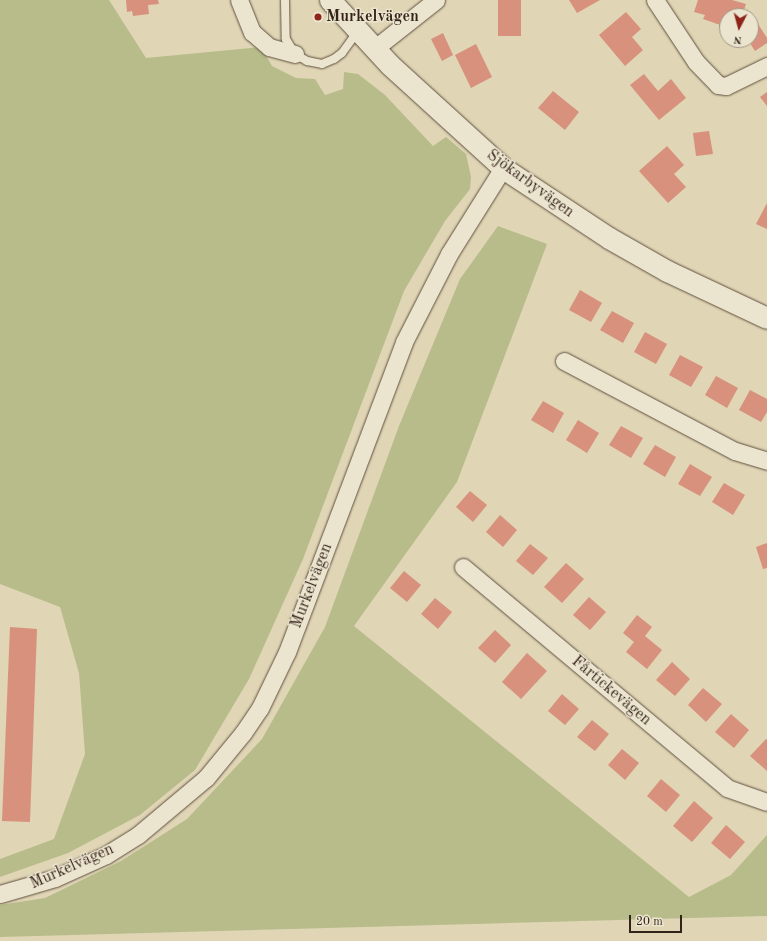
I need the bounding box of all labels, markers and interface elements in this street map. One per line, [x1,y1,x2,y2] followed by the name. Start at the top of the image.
[326,7,419,27] place label: Murkelvägen
[719,8,759,48] north arrow
[313,12,323,22] marker: Murkelvägen
[733,34,743,45] text: N
[483,146,577,222] street label: Sjökarbyvägen
[287,541,337,631] street label: Murkelvägen
[567,652,655,730] street label: Fårtickevägen
[27,840,117,894] street label: Murkelvägen
[631,907,684,933] scale bar
[636,916,663,928] text: 20 m

